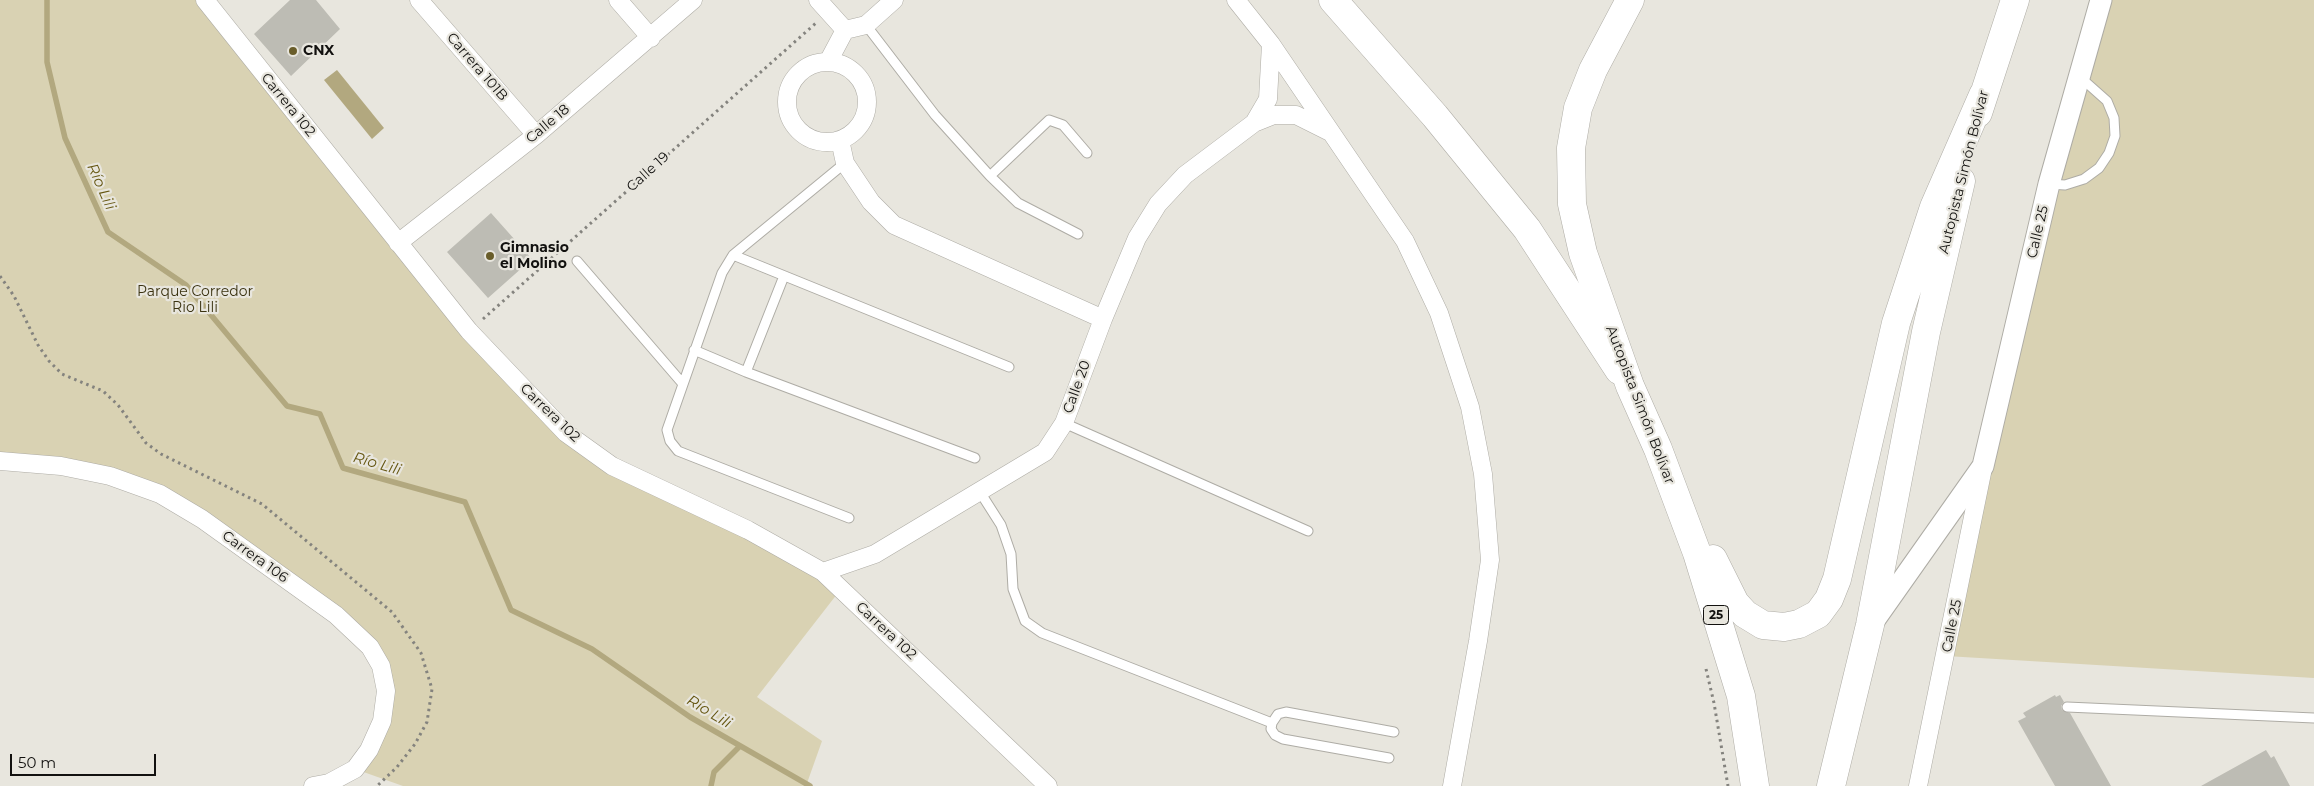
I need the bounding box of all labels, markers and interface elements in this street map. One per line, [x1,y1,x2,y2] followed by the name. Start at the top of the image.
[443,30,511,104] street label: Carrera 101B
[303,43,334,59] place label: CNX
[287,45,299,57] marker: CNX
[257,70,319,140] street label: Carrera 102
[1936,88,1992,256] street label: Autopista Simón Bolívar
[523,101,573,147] street label: Calle 18
[623,149,673,195] street label: Calle 19
[83,161,119,213] water label: Río Lili
[2024,204,2052,260] street label: Calle 25
[500,240,569,272] place label: Gimnasio el Molino
[484,250,496,262] marker: Gimnasio el Molino
[137,284,253,316] park label: Parque Corredor Rio Lili
[1602,324,1678,486] street label: Autopista Simón Bolívar
[1060,358,1094,416] street label: Calle 20
[517,380,583,446] street label: Carrera 102
[351,449,403,479] water label: Río Lili
[219,527,291,587] street label: Carrera 106
[1939,598,1965,654] street label: Calle 25
[852,599,920,663] street label: Carrera 102
[1704,606,1728,624] road number: 25
[683,692,735,732] water label: Río Lili
[12,744,159,776] scale bar
[18,753,56,772] text: 50 m

